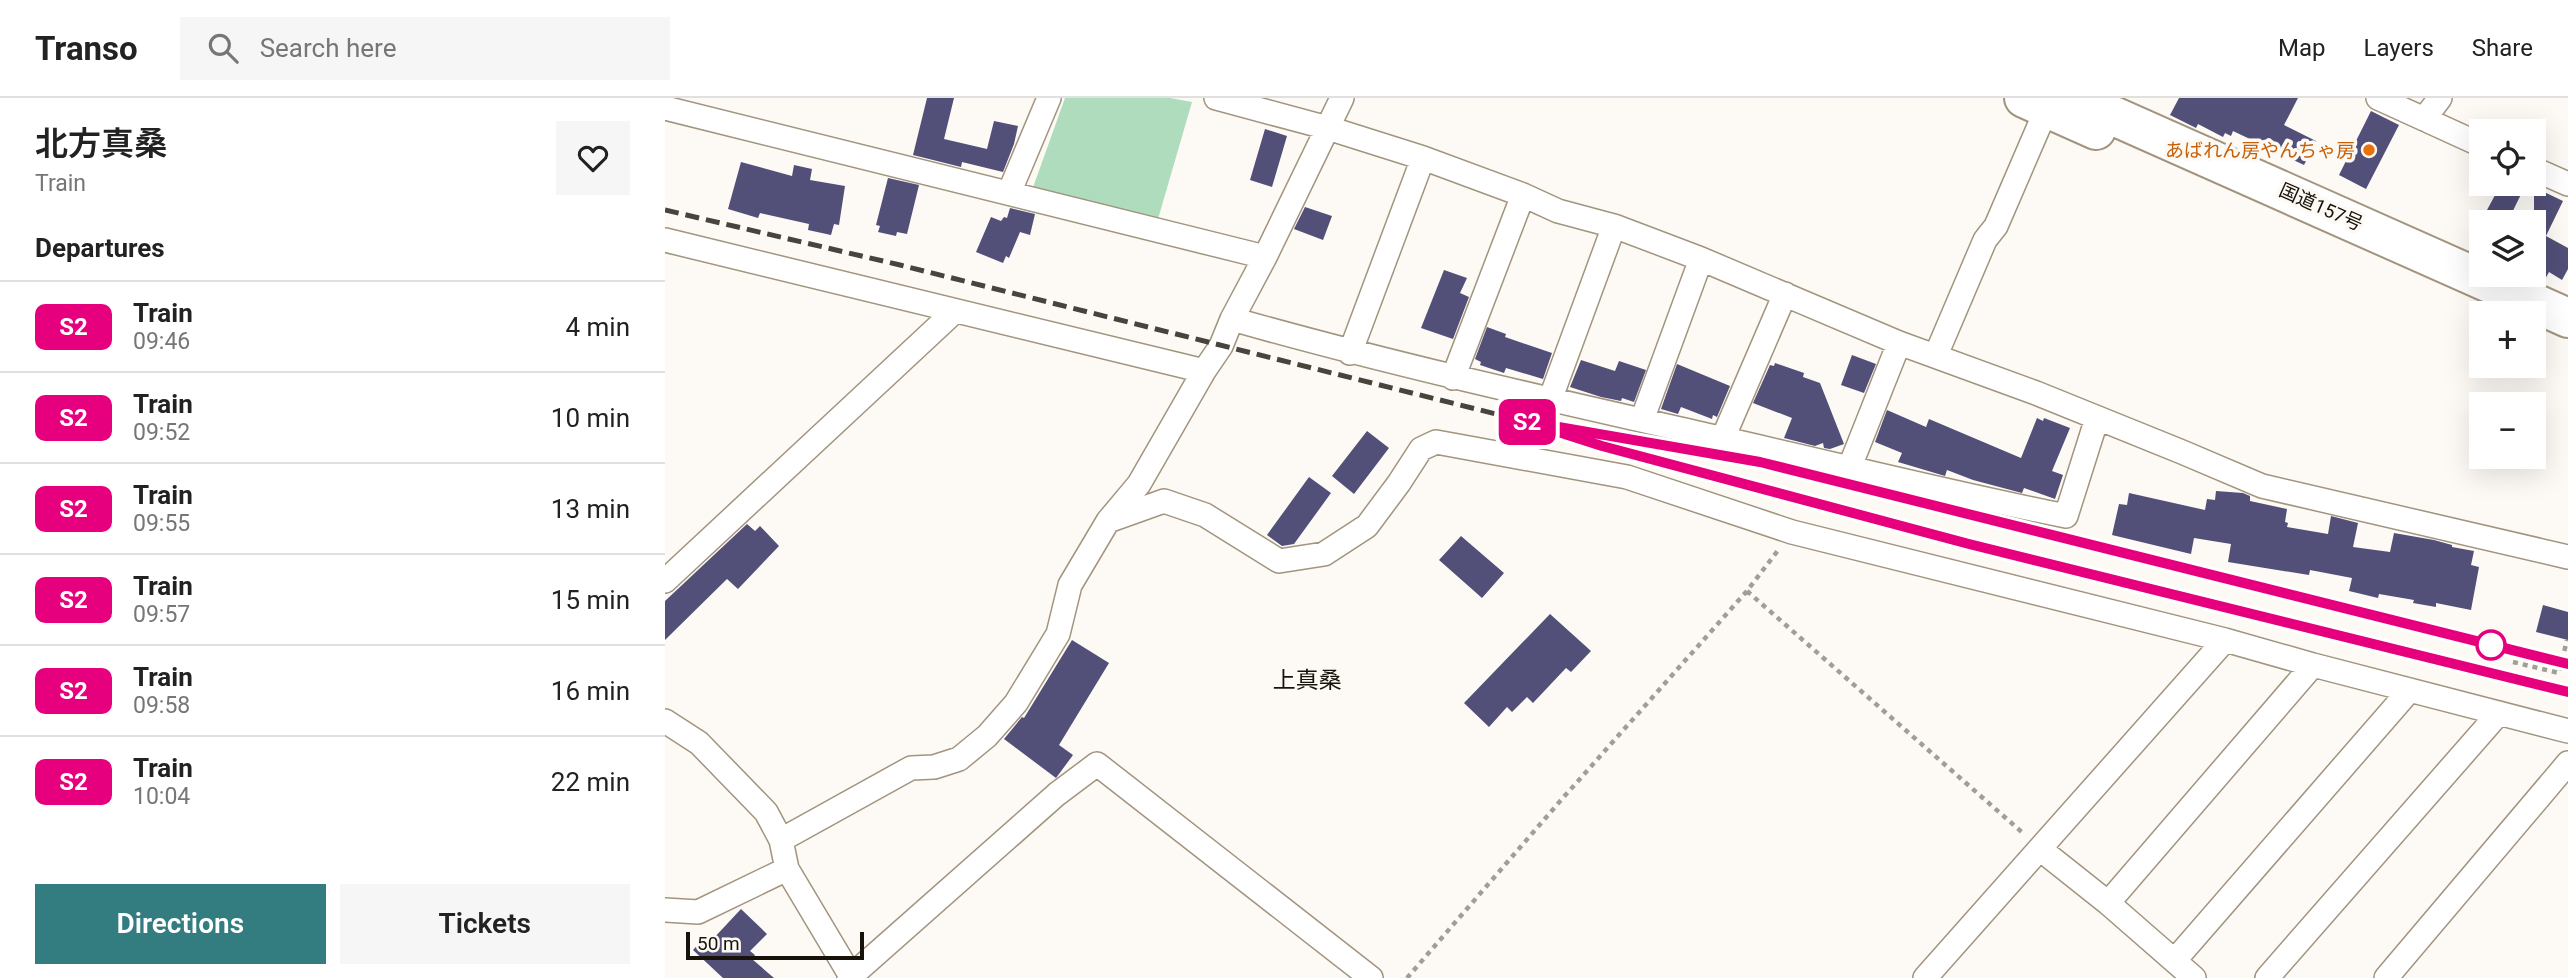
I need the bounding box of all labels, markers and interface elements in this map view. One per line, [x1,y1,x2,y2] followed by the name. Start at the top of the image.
[180,17,670,80] search box
[35,29,138,68] text: Transo
[204,29,242,67] icon: search
[260,33,396,63] text: Search here
[2278,34,2326,62] text: Map
[2364,34,2434,62] text: Layers
[2472,34,2533,62] text: Share
[2469,119,2546,469] map controls
[2469,119,2546,196] button: locate
[556,121,630,195] button: heart
[35,124,167,163] text: 北方真桑
[2165,139,2355,162] place label: あばれん房やんちゃ房
[2361,142,2377,158] marker: あばれん房やんちゃ房
[35,170,86,197] text: Train
[2276,178,2366,236] street label: 国道157号
[2469,210,2546,287] button: layers
[35,233,165,263] text: Departures
[133,298,193,328] text: Train
[2469,301,2546,378] button: +
[565,312,630,342] text: 4 min
[59,313,88,341] text: S2
[133,328,190,355] text: 09:46
[133,389,193,419] text: Train
[2469,392,2546,469] button: −
[1495,399,1559,445] line badge: S2
[551,403,630,433] text: 10 min
[59,404,88,432] text: S2
[1513,408,1541,436] text: S2
[133,419,190,446] text: 09:52
[133,480,193,510] text: Train
[551,494,630,524] text: 13 min
[59,495,88,523] text: S2
[133,510,190,537] text: 09:55
[133,571,193,601] text: Train
[551,585,630,615] text: 15 min
[59,586,88,614] text: S2
[133,601,190,628] text: 09:57
[2476,630,2506,660] unlabelled marker
[133,662,193,692] text: Train
[1273,667,1342,694] district label: 上真桑
[551,676,630,706] text: 16 min
[59,677,88,705] text: S2
[133,692,190,719] text: 09:58
[133,753,193,783] text: Train
[551,767,630,797] text: 22 min
[59,768,88,796] text: S2
[133,783,190,810] text: 10:04
[35,884,326,964] button: Directions
[340,884,630,964] button: Tickets
[686,929,865,961] scale bar
[697,932,740,955] text: 50 m

